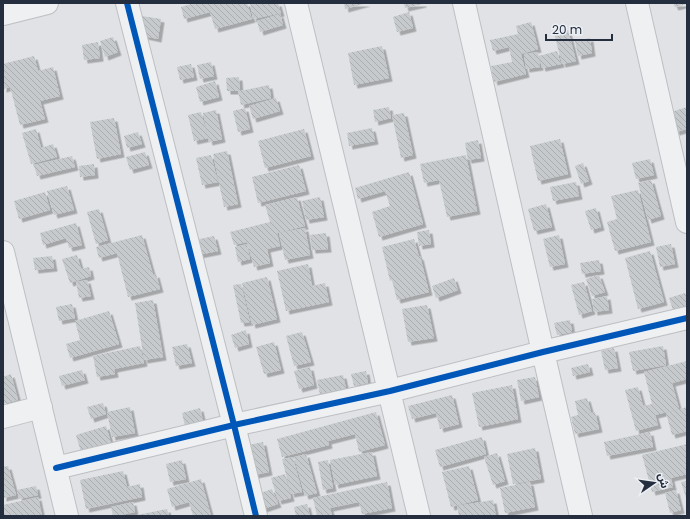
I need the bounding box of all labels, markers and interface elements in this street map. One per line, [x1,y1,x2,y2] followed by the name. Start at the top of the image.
[546,16,612,42] scale bar
[552,21,582,38] text: 20 m
[634,463,674,503] north arrow
[654,472,673,490] text: ش

